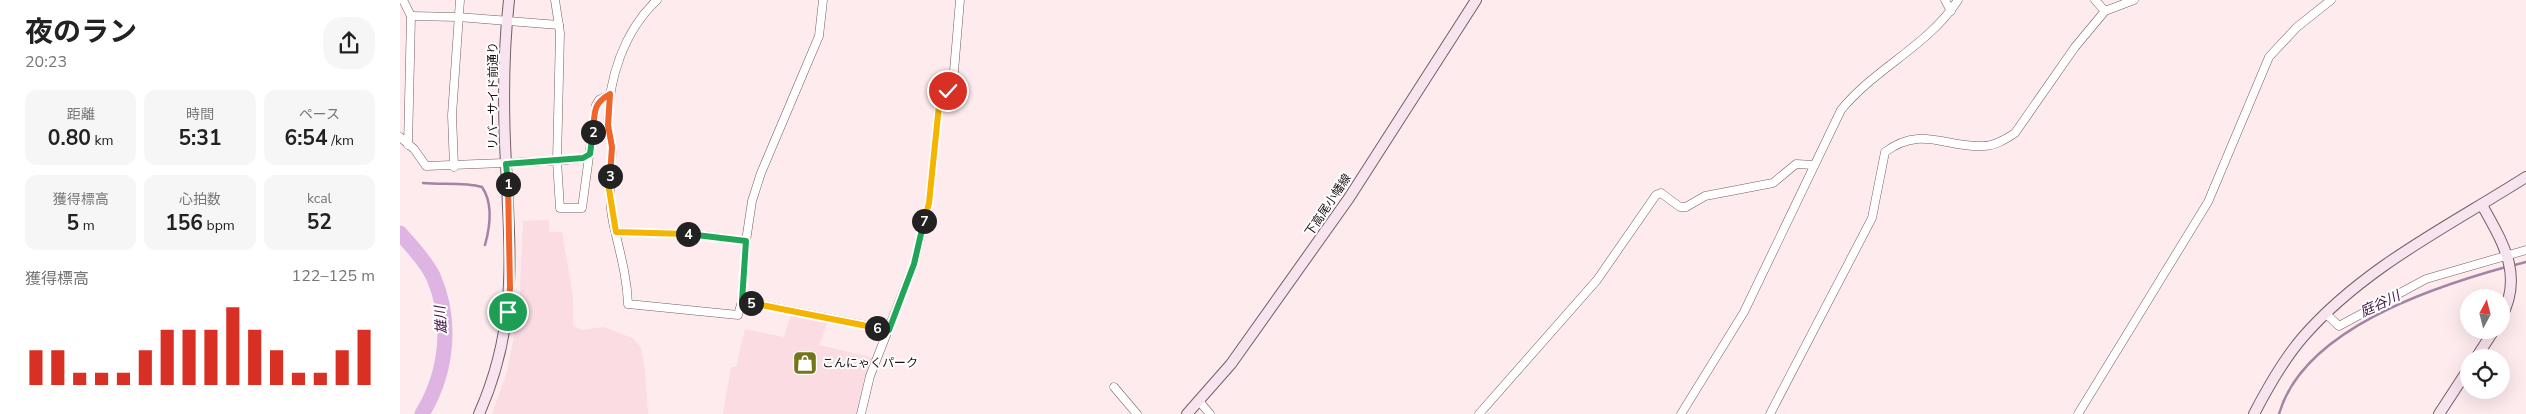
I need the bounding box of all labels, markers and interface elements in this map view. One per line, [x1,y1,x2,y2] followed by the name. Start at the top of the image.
[25,13,137,51] text: 夜のラン
[323,17,375,69] button: share
[485,42,501,150] street label: リバーサイド前通り
[25,51,67,73] text: 20:23
[927,70,969,112] pin
[934,77,962,105] icon: check
[67,105,95,124] text: 距離
[186,105,214,124] text: 時間
[299,105,340,124] text: ペース
[580,120,606,144] pin: 2
[589,123,598,142] text: 2
[48,124,91,152] text: 0.80
[178,124,222,152] text: 5:31
[285,124,328,152] text: 6:54
[91,131,113,150] text: km
[328,131,354,150] text: /km
[598,164,622,188] pin: 3
[606,167,615,186] text: 3
[1301,171,1355,239] street label: 下高尾小幡線
[496,172,520,196] pin: 1
[504,175,513,194] text: 1
[307,189,332,208] text: kcal
[53,190,109,209] text: 獲得標高
[179,190,221,209] text: 心拍数
[307,208,332,236] text: 52
[912,208,936,234] pin: 7
[67,209,79,237] text: 5
[165,209,203,237] text: 156
[920,212,929,231] text: 7
[79,216,95,235] text: m
[203,216,235,235] text: bpm
[676,222,700,246] pin: 4
[684,225,693,244] text: 4
[292,265,375,287] text: 122–125 m
[25,268,89,290] text: 獲得標高
[2357,286,2405,321] water label: 庭谷川
[2460,289,2510,339] north arrow
[2460,289,2510,399] map controls
[738,290,764,316] pin: 5
[487,291,529,333] pin
[747,294,756,313] text: 5
[494,298,522,326] icon: arrive
[430,303,451,335] water label: 雄川
[864,316,890,340] pin: 6
[873,319,882,338] text: 6
[2460,349,2510,399] button: locate
[792,350,818,376] shop icon: こんにゃくパーク
[822,355,918,371] place label: こんにゃくパーク

